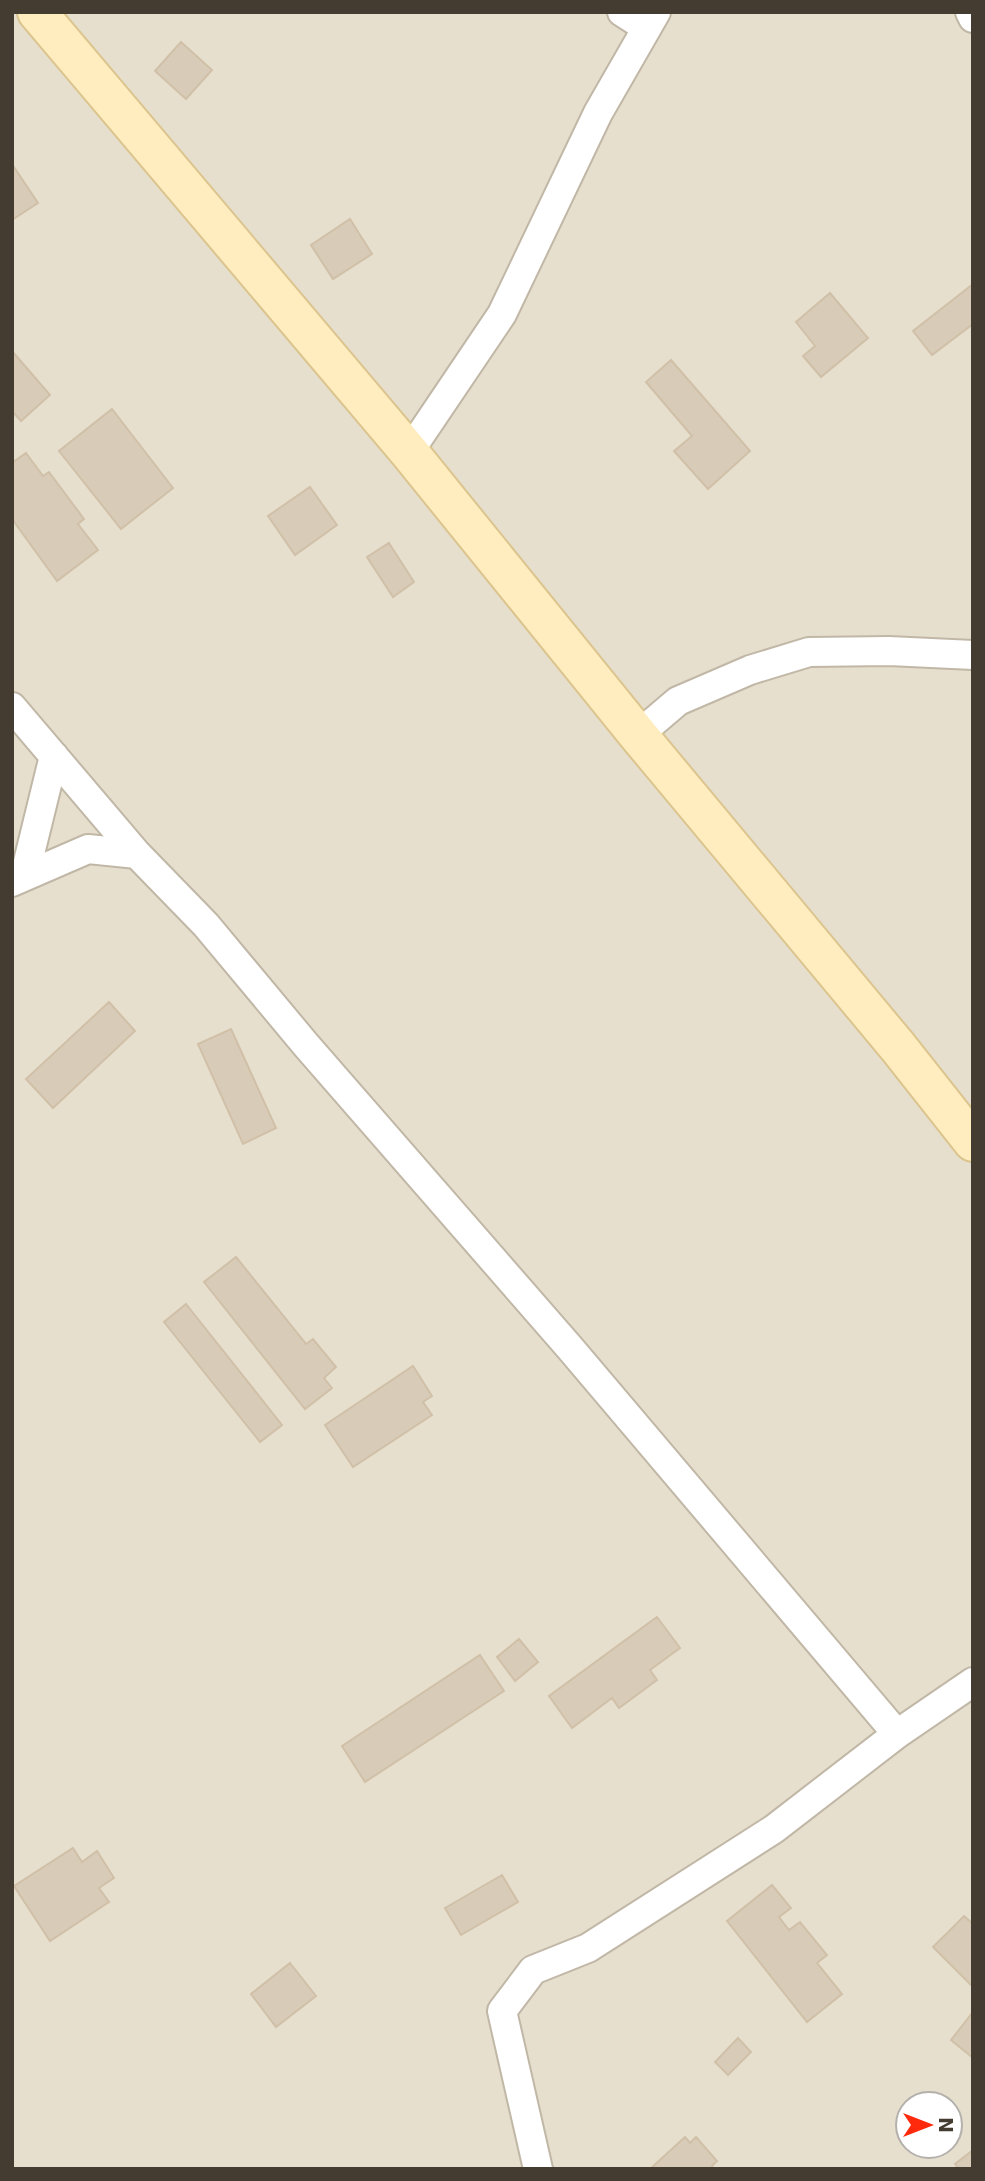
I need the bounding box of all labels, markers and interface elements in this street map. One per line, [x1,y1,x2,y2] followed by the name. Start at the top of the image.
[894,2090,964,2160] north arrow
[935,2117,957,2133] text: N

